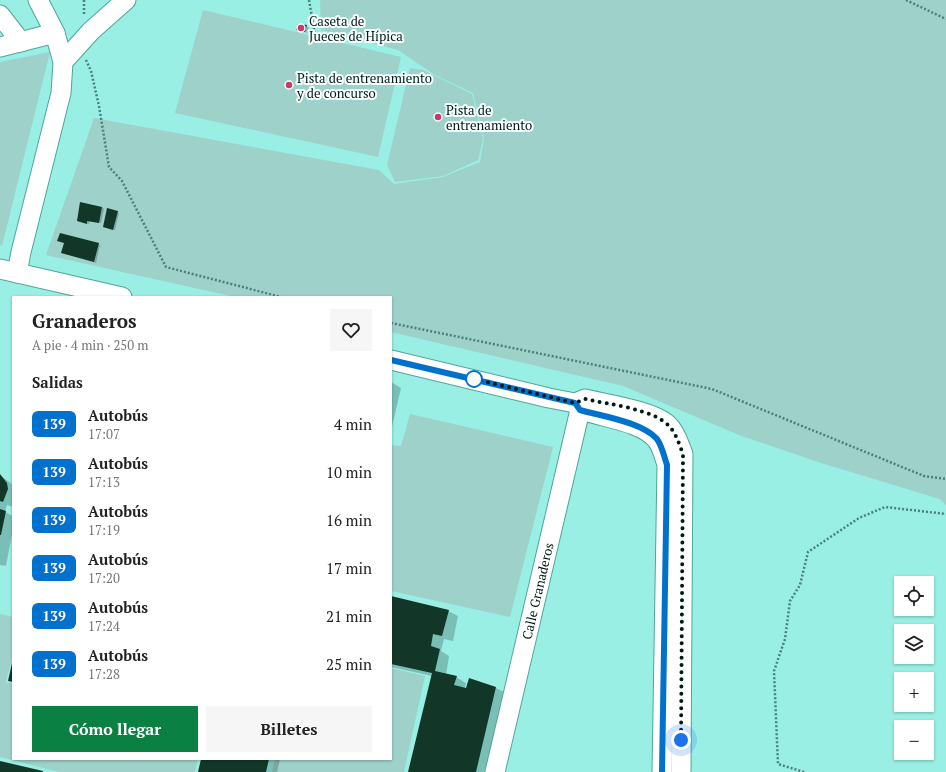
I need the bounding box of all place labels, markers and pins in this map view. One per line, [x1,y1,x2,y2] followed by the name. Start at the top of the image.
[309,12,403,45] place label: Caseta de Jueces de Hípica
[296,23,306,33] marker: Caseta de Jueces de Hípica
[296,69,432,102] place label: Pista de entrenamiento y de concurso
[284,80,294,90] marker: Pista de entrenamiento y de concurso
[446,101,532,134] place label: Pista de entrenamiento
[433,112,443,122] marker: Pista de entrenamiento
[465,370,483,388] unlabelled marker

